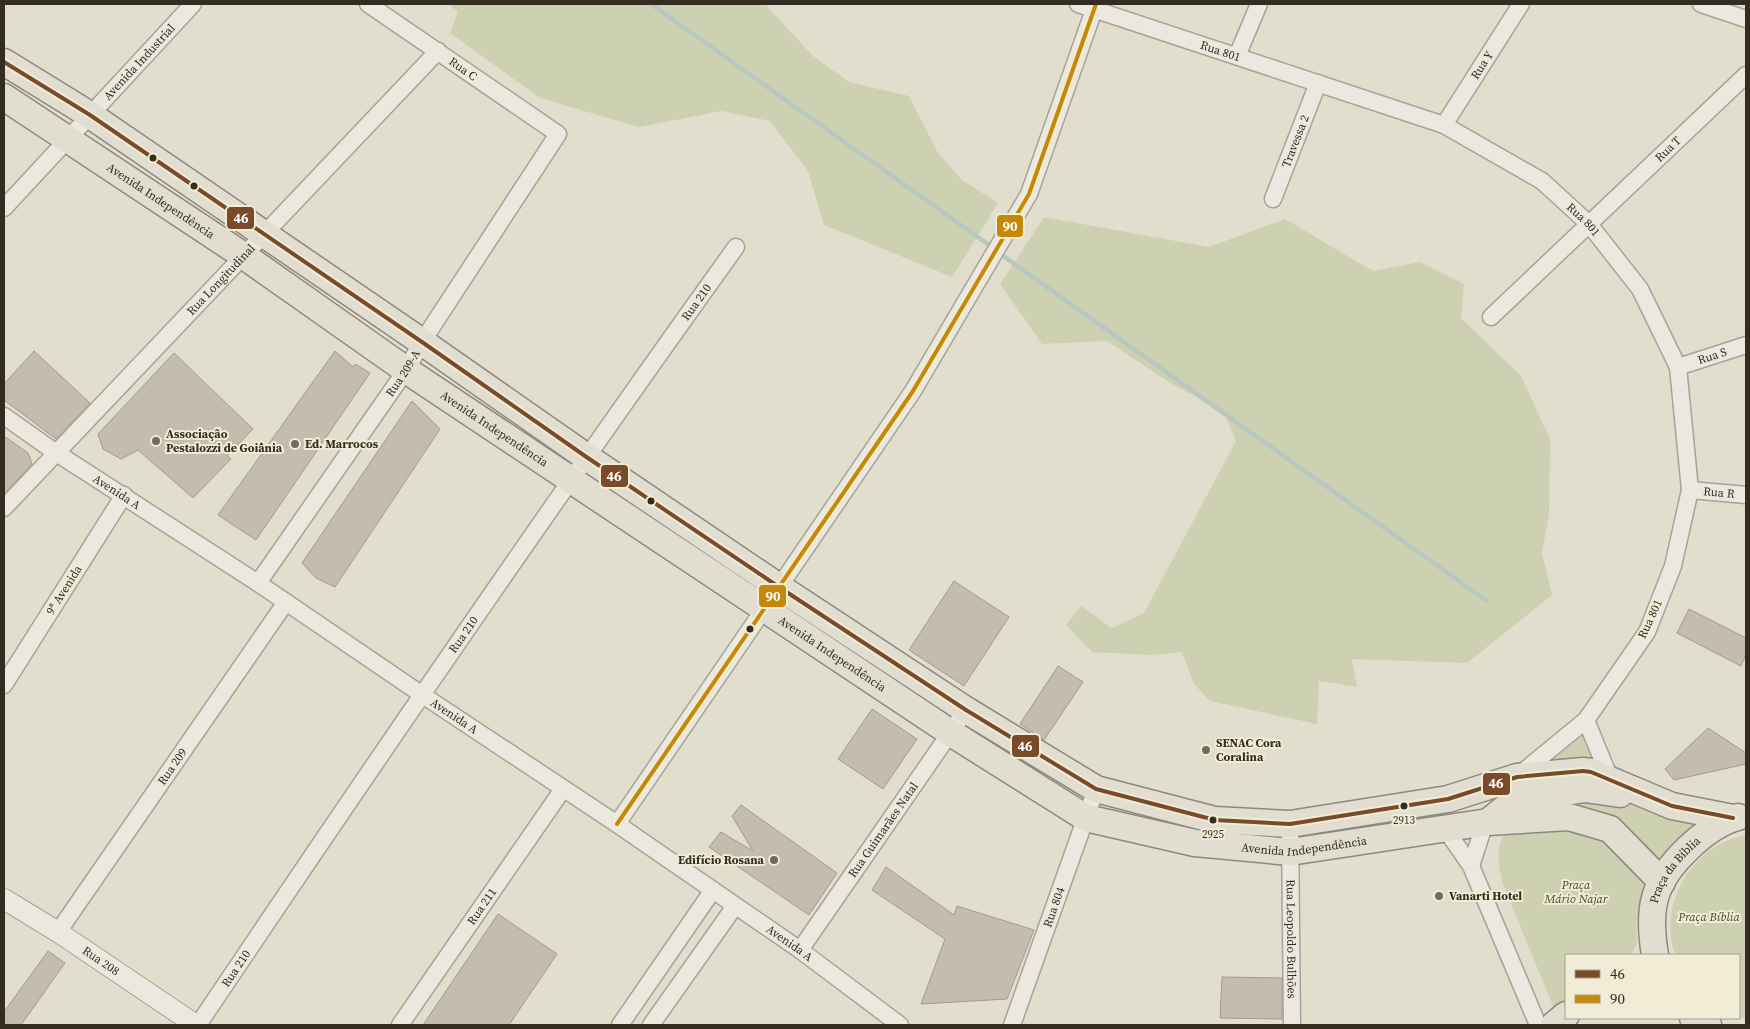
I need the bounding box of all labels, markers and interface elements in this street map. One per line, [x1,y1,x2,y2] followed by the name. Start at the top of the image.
[100,20,179,104] street label: Avenida Industrial
[1198,37,1243,65] street label: Rua 801
[1467,47,1497,82] street label: Rua Y
[446,54,481,85] street label: Rua C
[1278,113,1313,170] street label: Travessa 2
[1651,132,1685,165] street label: Rua T
[148,153,158,163] unlabelled marker
[104,159,219,243] street label: Avenida Independência
[189,181,199,191] unlabelled marker
[1563,199,1604,240] street label: Rua 801
[226,206,255,230] line badge: 46
[233,208,249,228] text: 46
[996,214,1024,238] line badge: 90
[1002,216,1018,236] text: 90
[183,240,259,319] street label: Rua Longitudinal
[678,281,715,324] street label: Rua 210
[1696,344,1729,368] street label: Rua S
[382,347,424,400] street label: Rua 209-A
[437,387,552,471] street label: Avenida Independência
[166,426,283,456] place label: Associação Pestalozzi de Goiânia
[150,435,162,447] marker: Associação Pestalozzi de Goiânia
[305,436,379,452] place label: Ed. Marrocos
[289,438,301,450] marker: Ed. Marrocos
[600,464,629,488] line badge: 46
[606,466,622,486] text: 46
[90,471,144,513] street label: Avenida A
[1703,483,1735,502] street label: Rua R
[646,496,656,506] unlabelled marker
[42,561,86,618] street label: 9ª Avenida
[758,584,787,608] line badge: 90
[765,586,781,606] text: 90
[1634,597,1666,641] street label: Rua 801
[775,612,890,696] street label: Avenida Independência
[445,613,482,656] street label: Rua 210
[745,624,755,634] unlabelled marker
[427,694,481,737] street label: Avenida A
[1011,734,1040,758] line badge: 46
[1216,735,1282,765] place label: SENAC Cora Coralina
[1017,736,1033,756] text: 46
[1200,744,1212,756] marker: SENAC Cora Coralina
[154,745,191,788] street label: Rua 209
[1482,772,1511,796] line badge: 46
[1488,773,1504,793] text: 46
[844,779,922,881] street label: Rua Guimarães Natal
[1399,801,1409,811] marker: 2913
[1393,813,1415,828] place label: 2913
[1208,815,1218,825] marker: 2925
[1202,827,1224,842] place label: 2925
[1241,832,1369,860] street label: Avenida Independência
[1646,832,1704,905] street label: Praça da Bíblia
[678,852,765,868] place label: Edifício Rosana
[768,854,780,866] marker: Edifício Rosana
[1543,877,1609,907] park label: Praça Mário Najar
[1283,879,1300,999] street label: Rua Leopoldo Bulhões
[463,885,500,928] street label: Rua 211
[1039,885,1068,930] street label: Rua 804
[1449,888,1522,904] place label: Vanarti Hotel
[1433,890,1445,902] marker: Vanarti Hotel
[1677,909,1740,925] park label: Praça Bíblia
[763,921,816,965] street label: Avenida A
[79,943,123,979] street label: Rua 208
[218,947,254,990] street label: Rua 210
[1565,954,1740,1019] legend
[1610,963,1625,984] text: 46
[1610,988,1625,1009] text: 90

